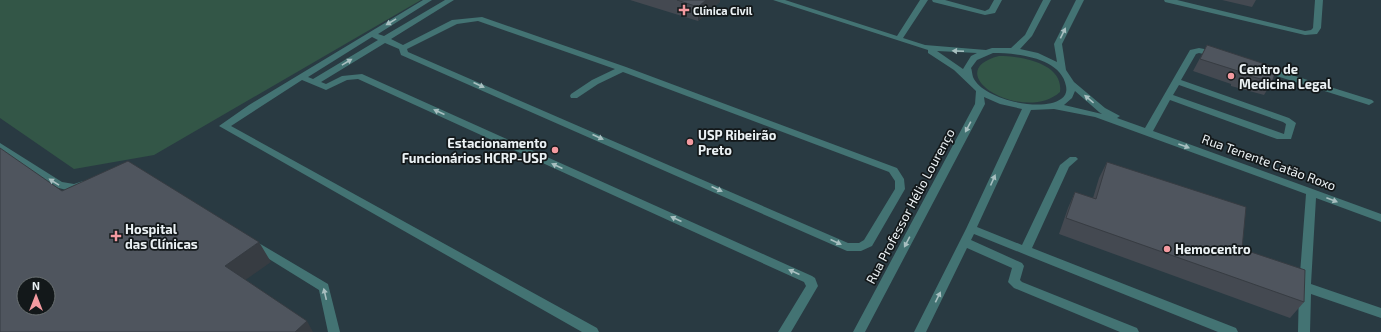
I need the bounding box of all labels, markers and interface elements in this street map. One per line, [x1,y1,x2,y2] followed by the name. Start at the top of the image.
[678,4,690,16] marker: Clínica Civil
[693,4,753,17] place label: Clínica Civil
[385,19,397,26] one-way arrow
[1060,28,1067,39] one-way arrow
[952,47,964,54] one-way arrow
[341,58,353,65] one-way arrow
[1239,61,1332,92] place label: Centro de Medicina Legal
[1226,71,1236,81] marker: Centro de Medicina Legal
[473,82,484,88] one-way arrow
[1084,95,1095,104] one-way arrow
[433,109,444,115] one-way arrow
[965,121,971,133] one-way arrow
[862,126,959,287] street label: Rua Professor Hélio Lourenço
[698,127,777,158] place label: USP Ribeirão Preto
[1200,130,1338,194] street label: Rua Tenente Catão Roxo
[592,134,603,140] one-way arrow
[402,135,547,166] place label: Estacionamento Funcionários HCRP-USP
[685,137,695,147] marker: USP Ribeirão Preto
[1178,143,1190,149] one-way arrow
[550,145,560,155] marker: Estacionamento Funcionários HCRP-USP
[552,163,563,169] one-way arrow
[990,174,996,185] one-way arrow
[49,178,59,186] one-way arrow
[711,187,723,193] one-way arrow
[1327,197,1339,203] one-way arrow
[670,216,681,222] one-way arrow
[125,221,198,252] place label: Hospital das Clínicas
[110,230,122,242] marker: Hospital das Clínicas
[904,236,910,248] one-way arrow
[830,239,842,245] one-way arrow
[1175,241,1251,257] place label: Hemocentro
[1162,244,1172,254] marker: Hemocentro
[789,269,800,275] one-way arrow
[16,276,56,316] north arrow
[32,279,40,292] text: N
[322,288,328,300] one-way arrow
[935,291,941,303] one-way arrow

